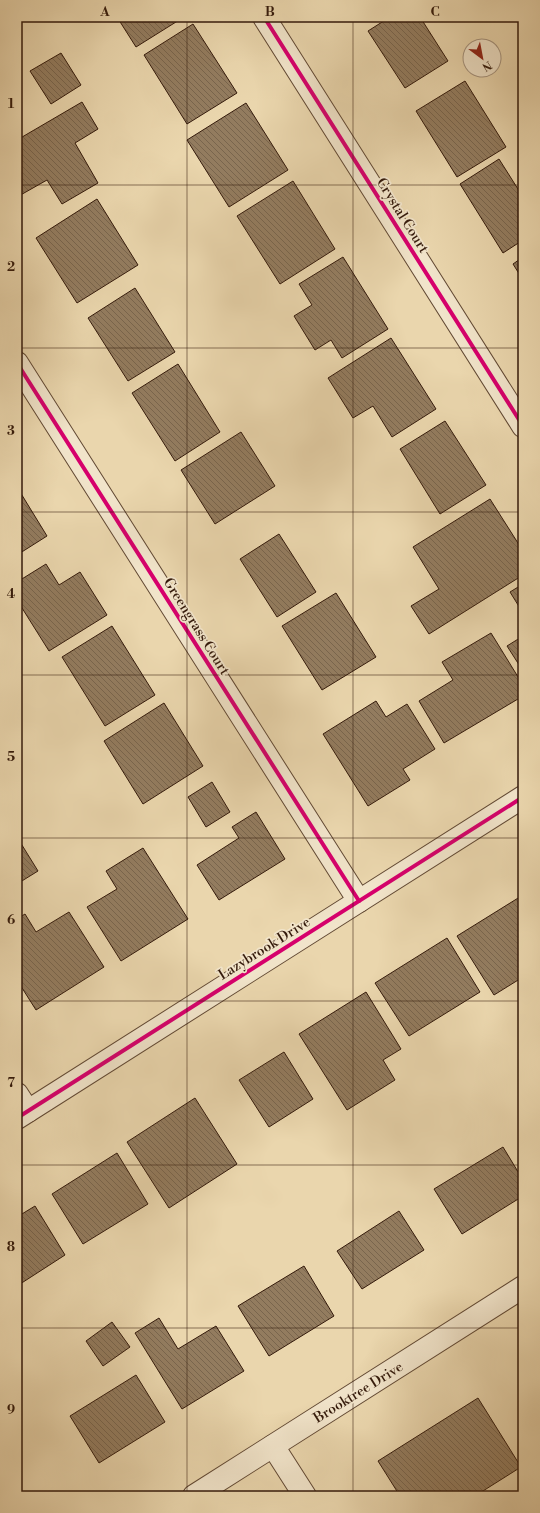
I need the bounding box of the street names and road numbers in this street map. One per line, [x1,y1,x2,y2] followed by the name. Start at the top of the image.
[372,175,432,257] street label: Crystal Court
[159,575,233,679] street label: Greengrass Court
[215,913,314,984] street label: Lazybrook Drive
[310,1358,407,1428] street label: Brooktree Drive

